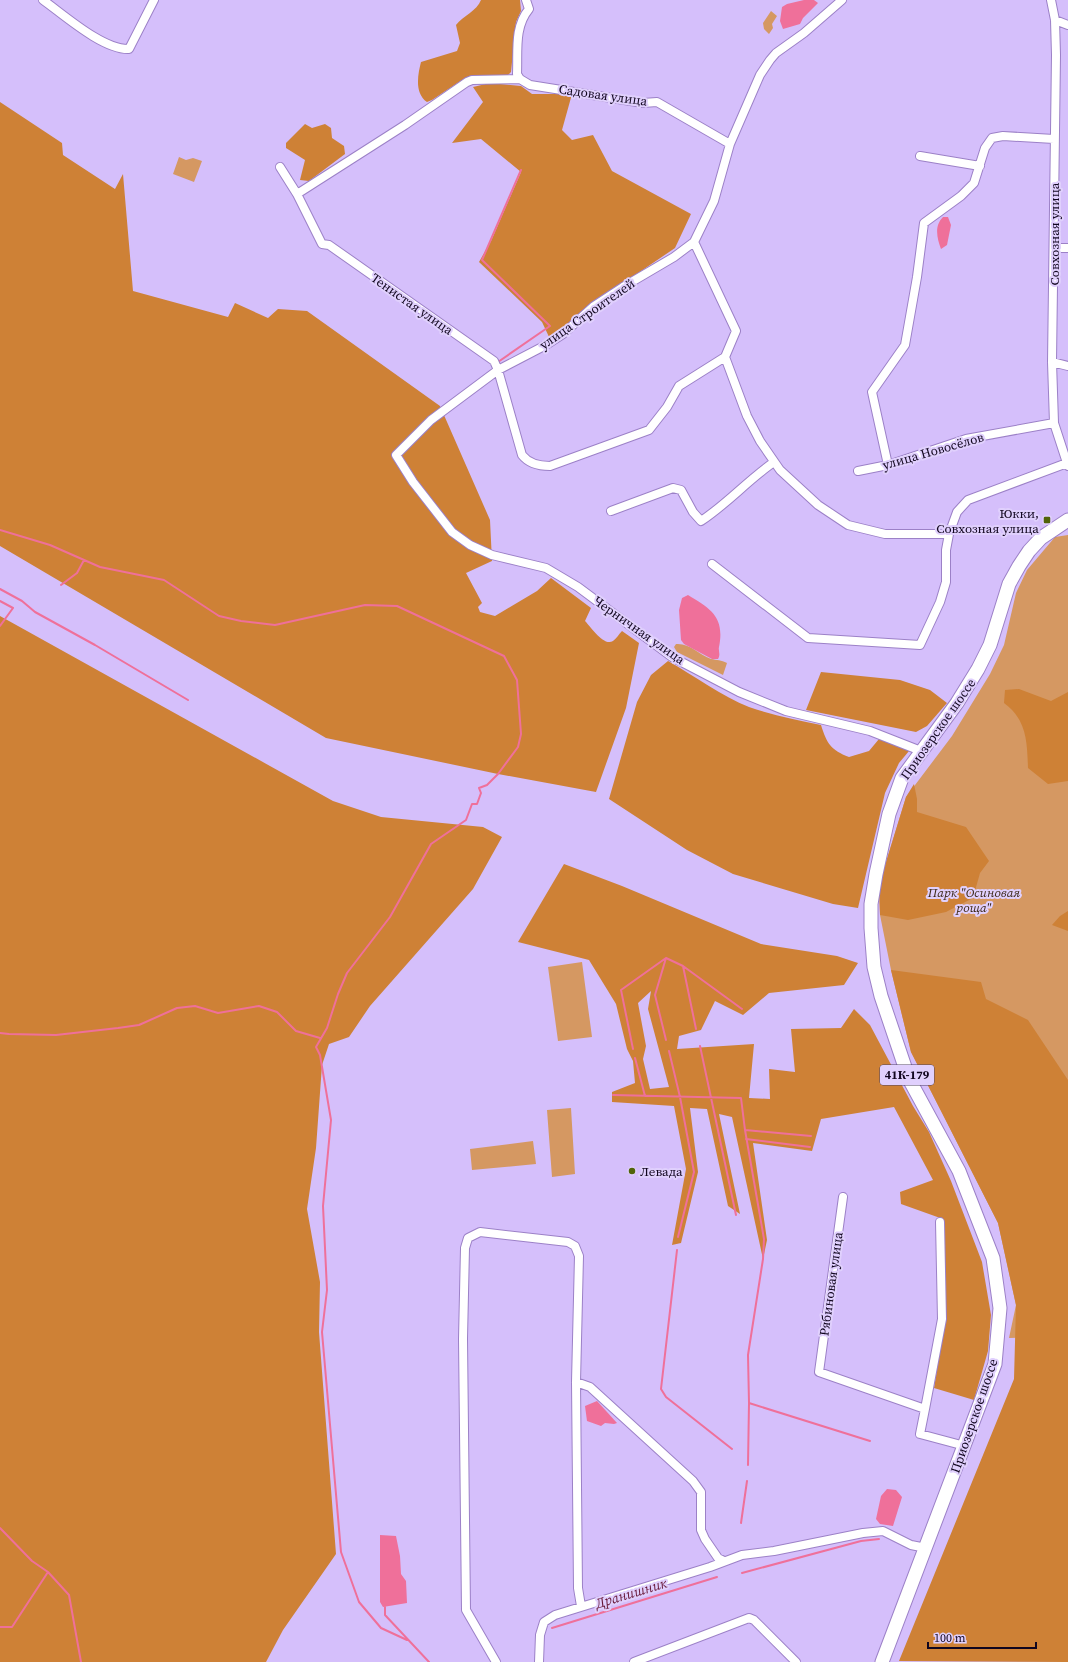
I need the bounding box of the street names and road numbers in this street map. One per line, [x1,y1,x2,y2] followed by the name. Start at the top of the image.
[558,80,649,110] street label: Садовая улица
[1046,182,1063,285] street label: Совхозная улица
[368,269,457,339] street label: Тенистая улица
[536,275,638,353] street label: улица Строителей
[880,428,986,474] street label: улица Новосёлов
[590,592,688,668] street label: Черничная улица
[897,675,980,783] street label: Приозерское шоссе
[880,1065,934,1085] road number: 41К-179
[815,1231,847,1337] street label: Рябиновая улица
[946,1356,1002,1475] street label: Приозерское шоссе

